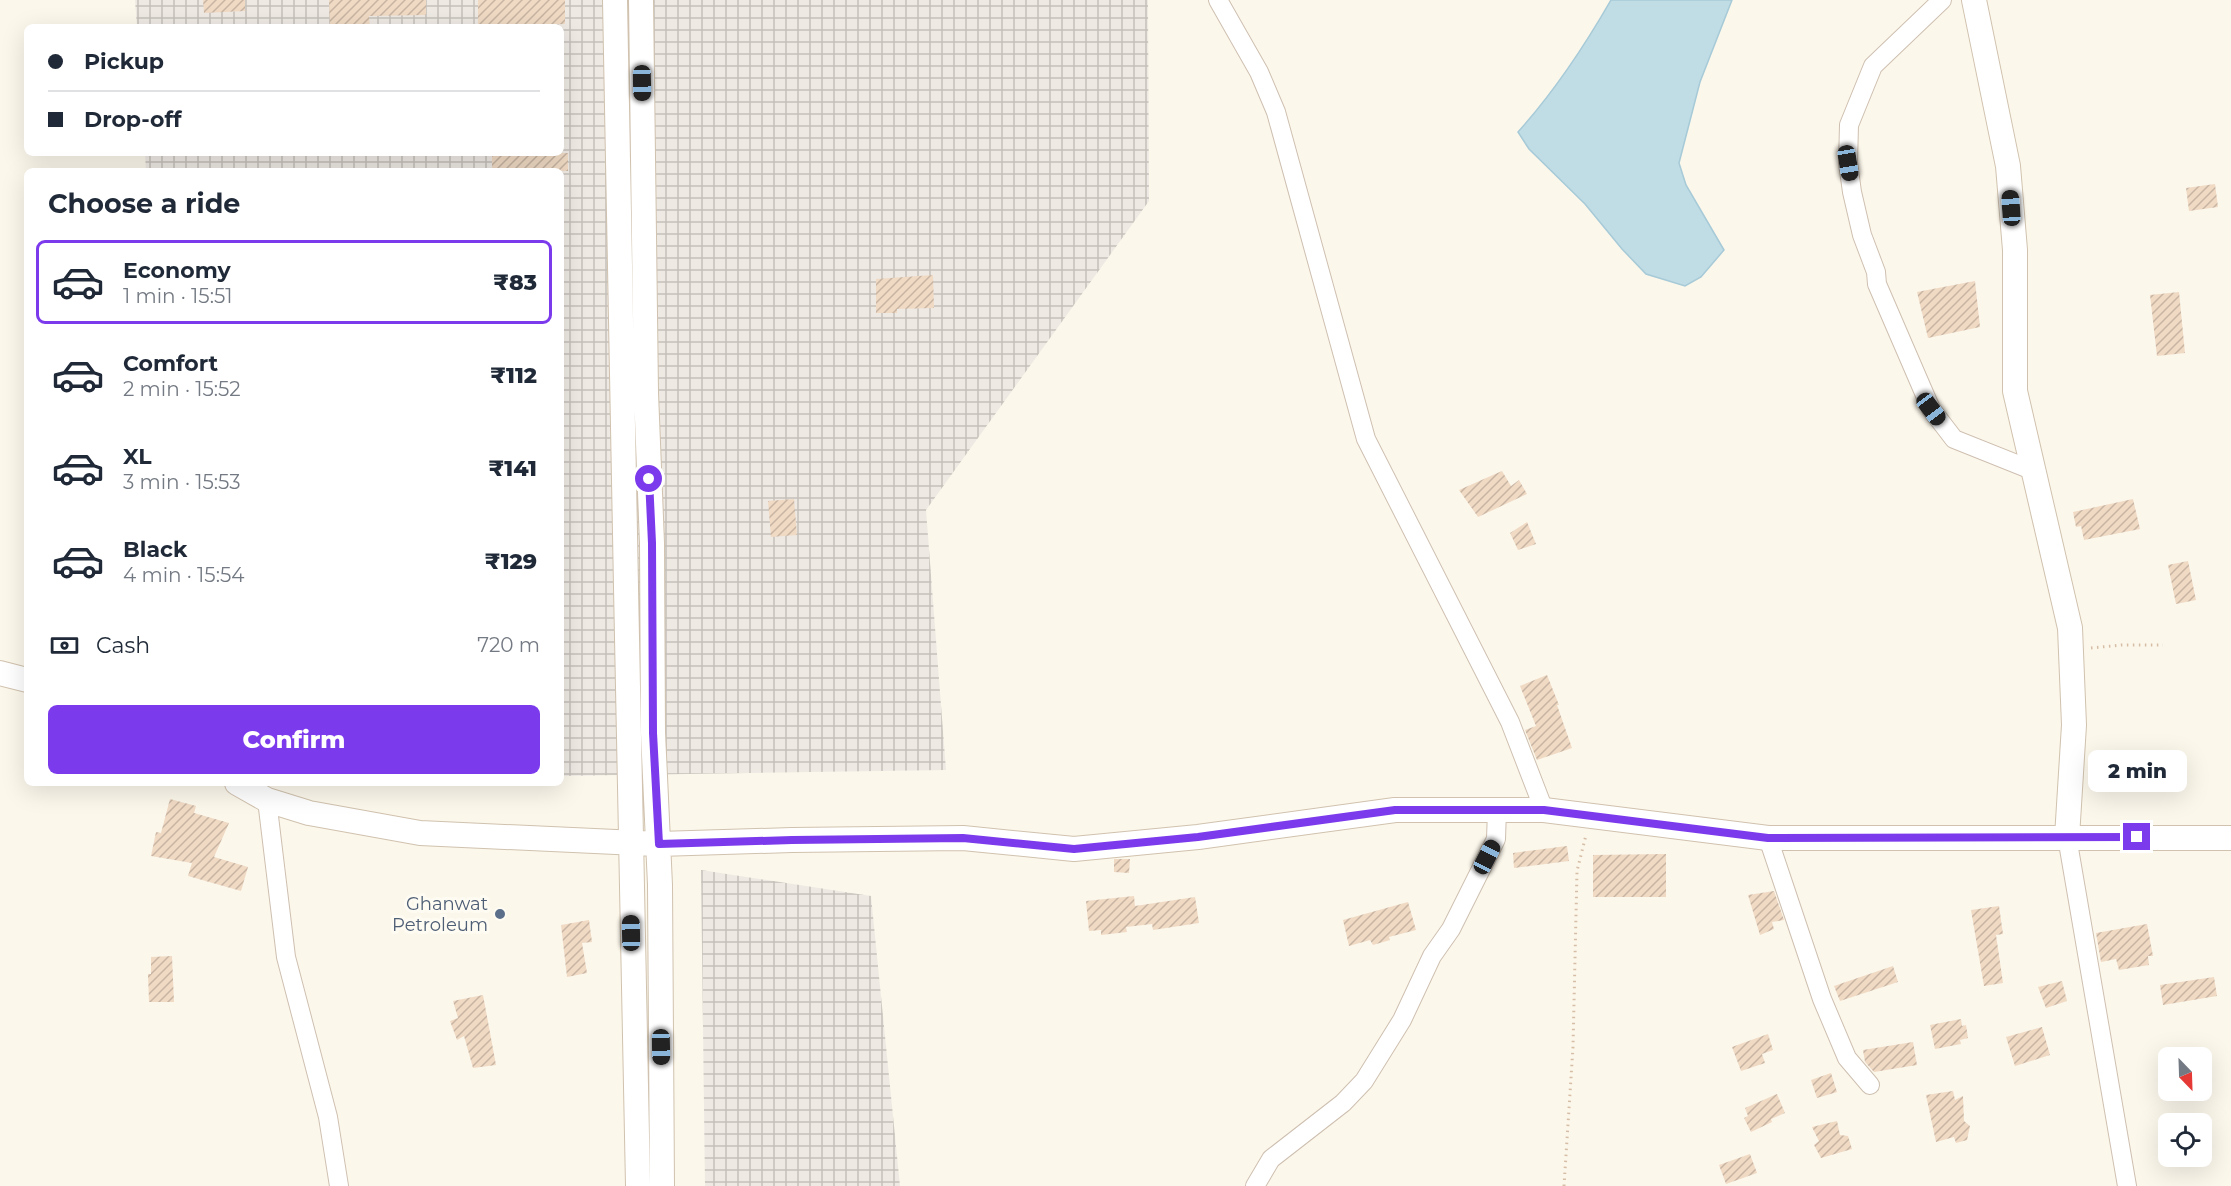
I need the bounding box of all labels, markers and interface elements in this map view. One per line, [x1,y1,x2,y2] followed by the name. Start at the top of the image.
[84,48,164,75] text: Pickup
[633,65,651,101] car
[84,106,182,133] text: Drop-off
[1836,144,1860,182] car
[48,187,240,220] text: Choose a ride
[2001,189,2021,227] car
[51,255,105,309] icon: car
[123,257,231,284] text: Economy
[493,269,537,296] text: ₹83
[123,284,232,308] text: 1 min · 15:51
[51,348,105,402] icon: car
[123,350,218,377] text: Comfort
[490,362,537,389] text: ₹112
[123,377,241,401] text: 2 min · 15:52
[1913,389,1949,429] car
[51,441,105,495] icon: car
[123,443,152,470] text: XL
[488,455,537,482] text: ₹141
[635,465,662,492] route start
[123,470,240,494] text: 3 min · 15:53
[51,534,105,588] icon: car
[123,536,187,563] text: Black
[485,548,537,575] text: ₹129
[123,563,244,587] text: 4 min · 15:54
[48,629,81,662] icon: cash
[96,632,150,659] text: Cash
[477,633,540,657] text: 720 m
[48,705,540,774] button: Confirm
[2088,750,2186,792] callout: 2 min
[2108,759,2167,783] text: 2 min
[2123,823,2150,850] route end
[1471,837,1503,877] car
[392,893,488,936] place label: Ghanwat Petroleum
[493,907,507,921] marker: Ghanwat Petroleum
[622,915,640,951] car
[652,1029,670,1065] car
[2158,1047,2212,1101] north arrow
[2158,1047,2212,1167] map controls
[2158,1113,2212,1167] button: locate

